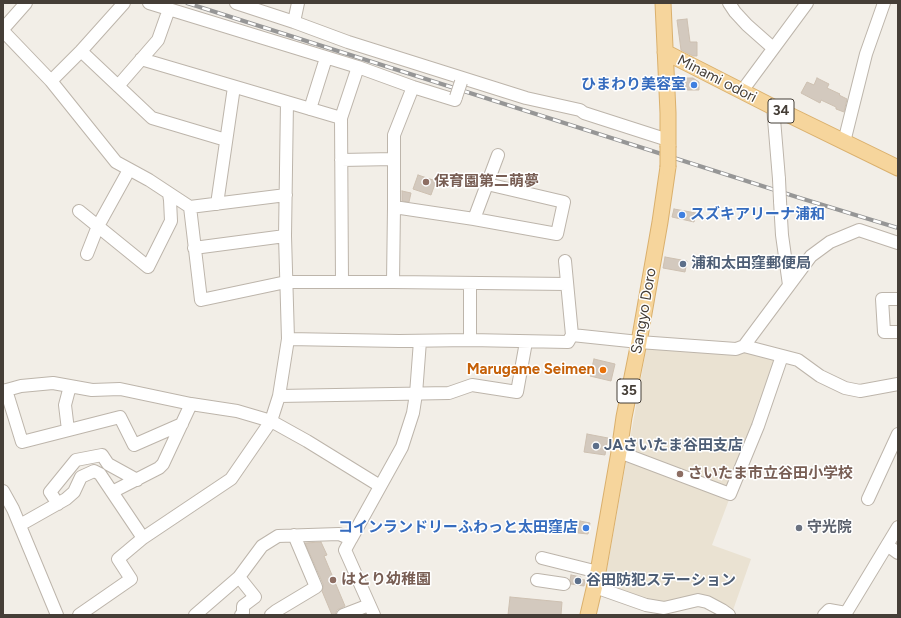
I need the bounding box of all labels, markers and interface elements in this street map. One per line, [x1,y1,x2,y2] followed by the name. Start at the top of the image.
[674,51,760,107] street label: Minami odori
[581,76,686,94] place label: ひまわり美容室
[689,80,699,90] marker: ひまわり美容室
[768,99,794,123] road number: 34
[434,173,539,191] place label: 保育園第二萌夢
[421,177,431,187] marker: 保育園第二萌夢
[690,206,825,224] place label: スズキアリーナ浦和
[677,210,687,220] marker: スズキアリーナ浦和
[691,255,811,273] place label: 浦和太田窪郵便局
[678,259,688,269] marker: 浦和太田窪郵便局
[628,267,660,355] street label: Sangyo Doro
[467,361,595,379] place label: Marugame Seimen
[598,365,608,375] marker: Marugame Seimen
[617,379,641,403] road number: 35
[604,437,743,455] place label: JAさいたま谷田支店
[591,441,601,451] marker: JAさいたま谷田支店
[688,465,853,483] place label: さいたま市立谷田小学校
[675,469,685,479] marker: さいたま市立谷田小学校
[338,519,578,537] place label: コインランドリーふわっと太田窪店
[807,519,852,537] place label: 守光院
[581,523,591,533] marker: コインランドリーふわっと太田窪店
[794,523,804,533] marker: 守光院
[341,571,431,589] place label: はとり幼稚園
[586,572,736,590] place label: 谷田防犯ステーション
[328,575,338,585] marker: はとり幼稚園
[573,576,583,586] marker: 谷田防犯ステーション

